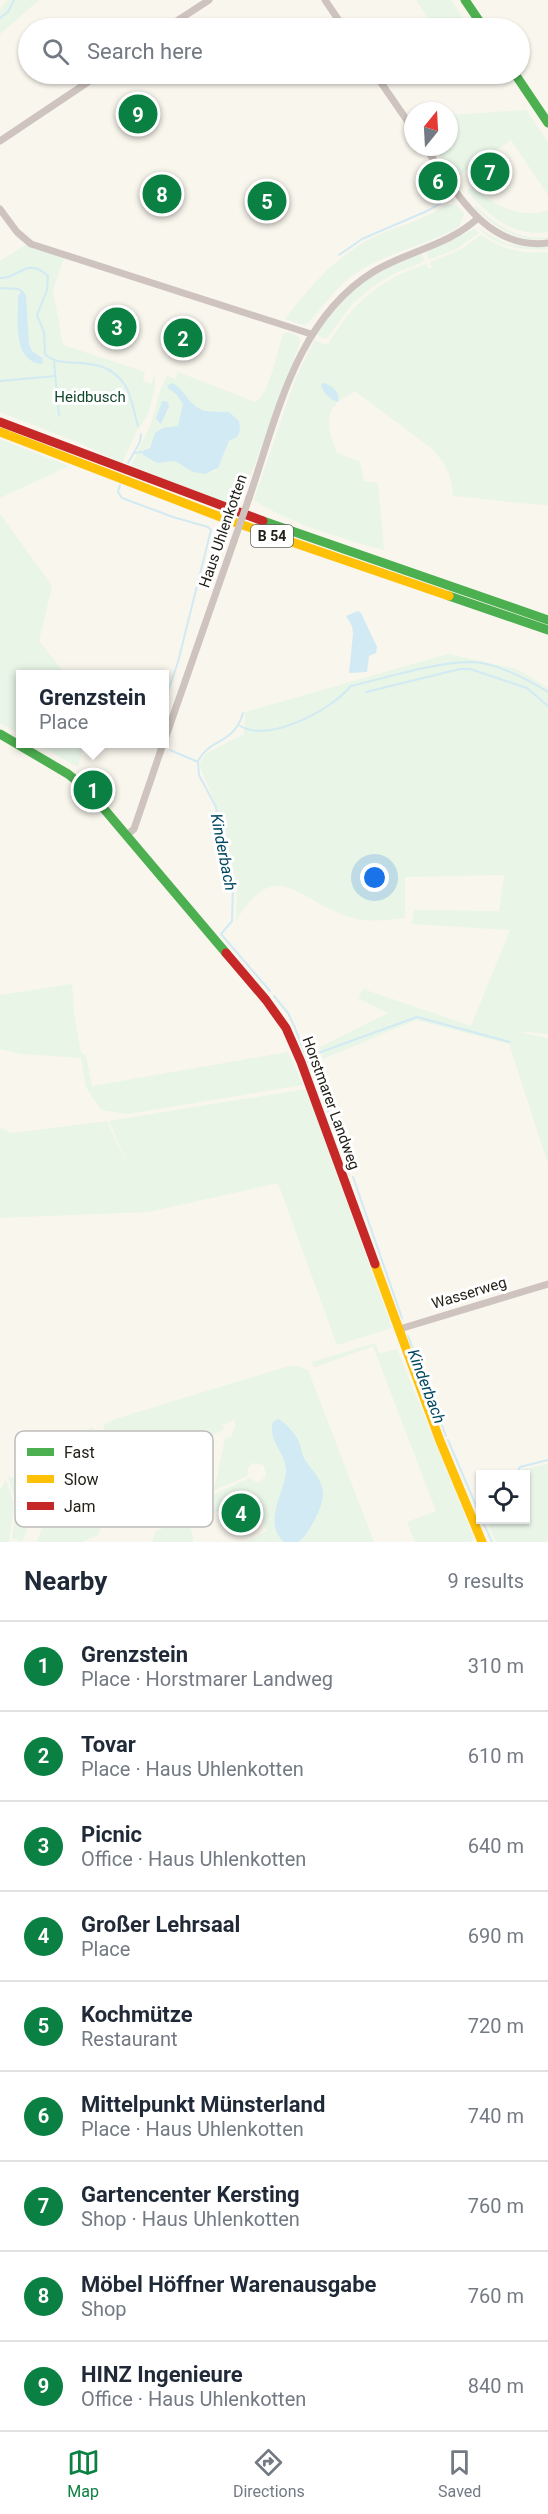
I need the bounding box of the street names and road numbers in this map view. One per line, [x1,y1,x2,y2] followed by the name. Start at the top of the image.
[195,472,251,590] street label: Haus Uhlenkotten
[251,525,293,547] road number: B 54
[298,1034,364,1172] street label: Horstmarer Landweg
[429,1273,509,1313] street label: Wasserweg

